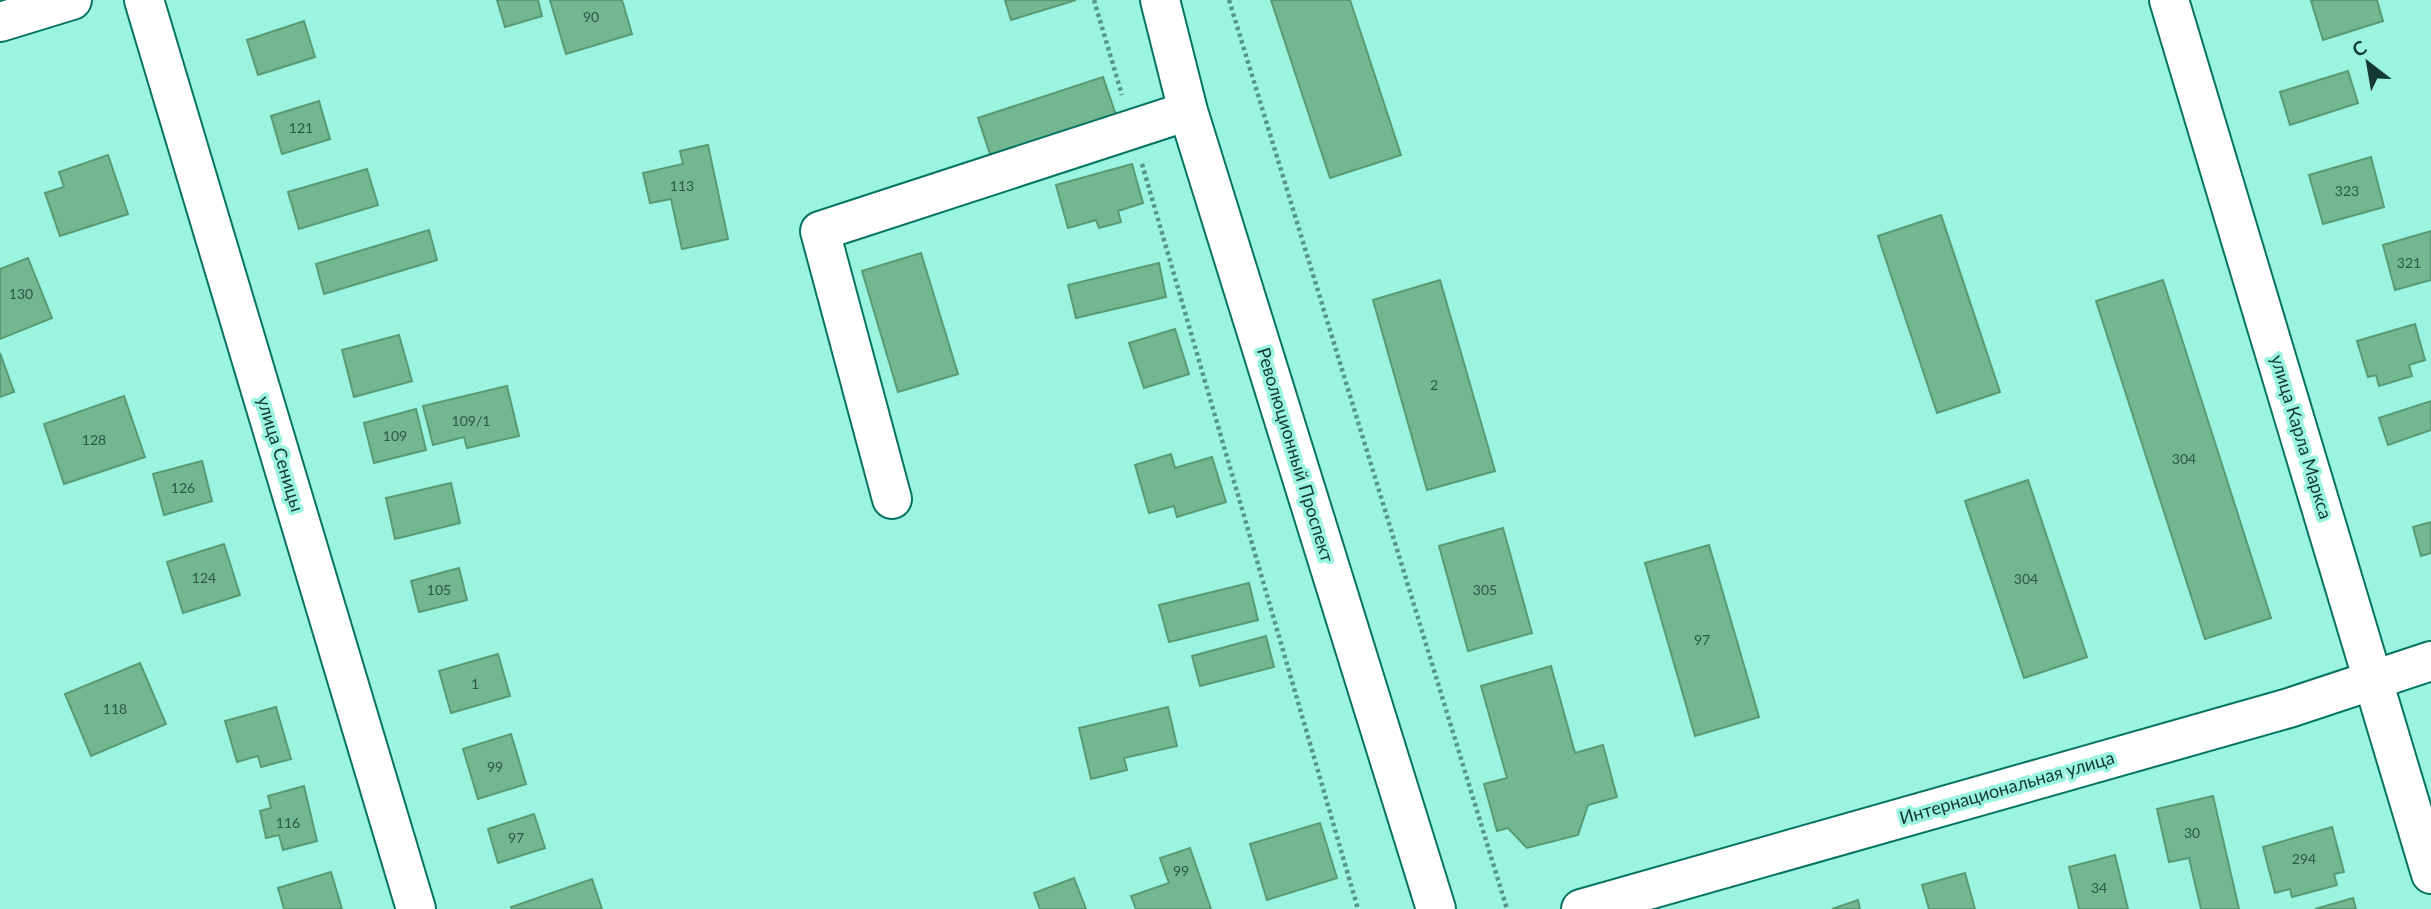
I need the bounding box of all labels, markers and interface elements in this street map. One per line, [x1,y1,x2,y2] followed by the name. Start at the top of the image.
[583,8,599,25] house number: 90
[2333,28,2403,98] north arrow
[2348,35,2371,61] text: С
[289,119,313,136] house number: 121
[670,177,694,194] house number: 113
[2335,182,2359,199] house number: 323
[2397,254,2421,271] house number: 321
[9,285,33,302] house number: 130
[1253,345,1339,565] street label: Революционный Проспект
[2267,352,2337,521] street label: улица Карла Маркса
[1430,376,1438,393] house number: 2
[253,393,309,514] street label: улица Сеницы
[452,412,490,429] house number: 109/1
[383,427,407,444] house number: 109
[82,431,106,448] house number: 128
[2172,450,2196,467] house number: 304
[171,479,195,496] house number: 126
[192,569,216,586] house number: 124
[2014,570,2038,587] house number: 304
[427,581,451,598] house number: 105
[1473,581,1497,598] house number: 305
[1694,631,1710,648] house number: 97
[471,675,479,692] house number: 1
[103,700,127,717] house number: 118
[1897,746,2117,828] street label: Интернациональная улица
[487,758,503,775] house number: 99
[276,814,300,831] house number: 116
[2184,824,2200,841] house number: 30
[508,829,524,846] house number: 97
[2292,850,2316,867] house number: 294
[1173,862,1189,879] house number: 99
[2091,879,2107,896] house number: 34

